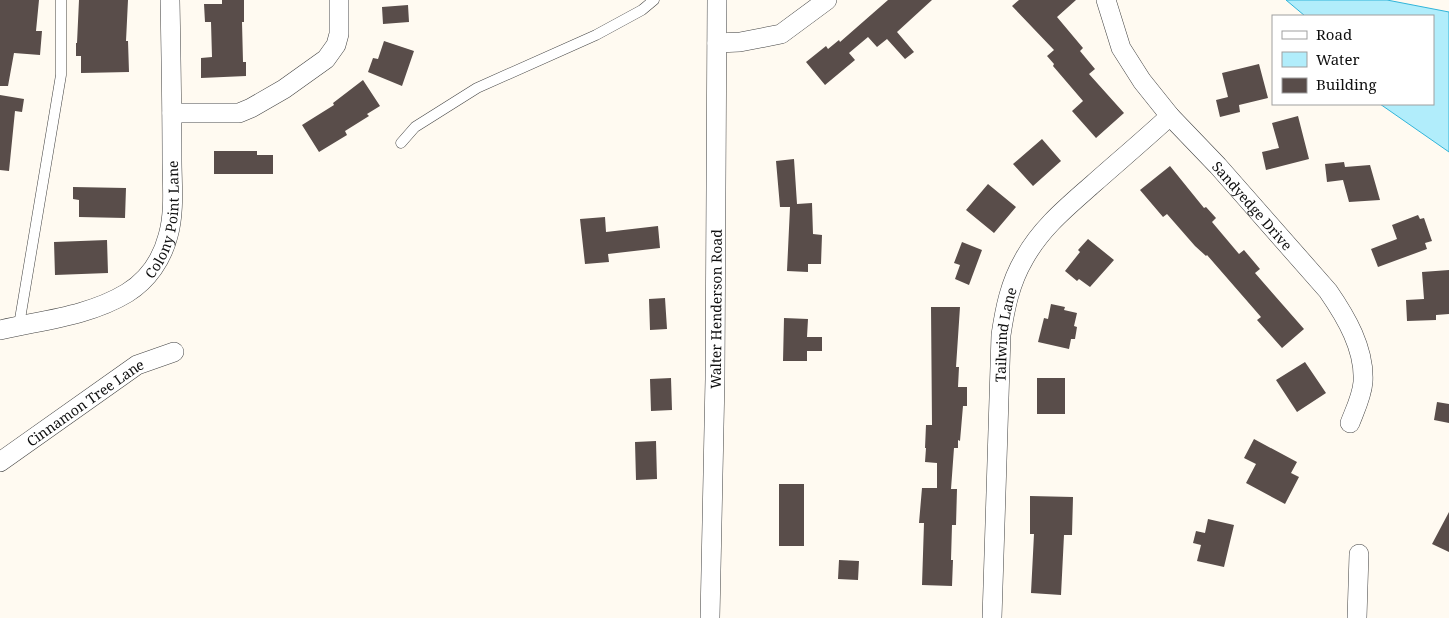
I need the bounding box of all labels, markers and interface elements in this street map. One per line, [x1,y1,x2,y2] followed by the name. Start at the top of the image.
[1272,15,1434,105] legend
[1316,24,1352,44] text: Road
[1316,49,1359,69] text: Water
[1316,74,1377,94] text: Building
[1208,157,1297,254] street label: Sandyedge Drive
[140,160,182,282] street label: Colony Point Lane
[705,229,725,389] street label: Walter Henderson Road
[990,285,1020,382] street label: Tailwind Lane
[22,354,146,450] street label: Cinnamon Tree Lane

